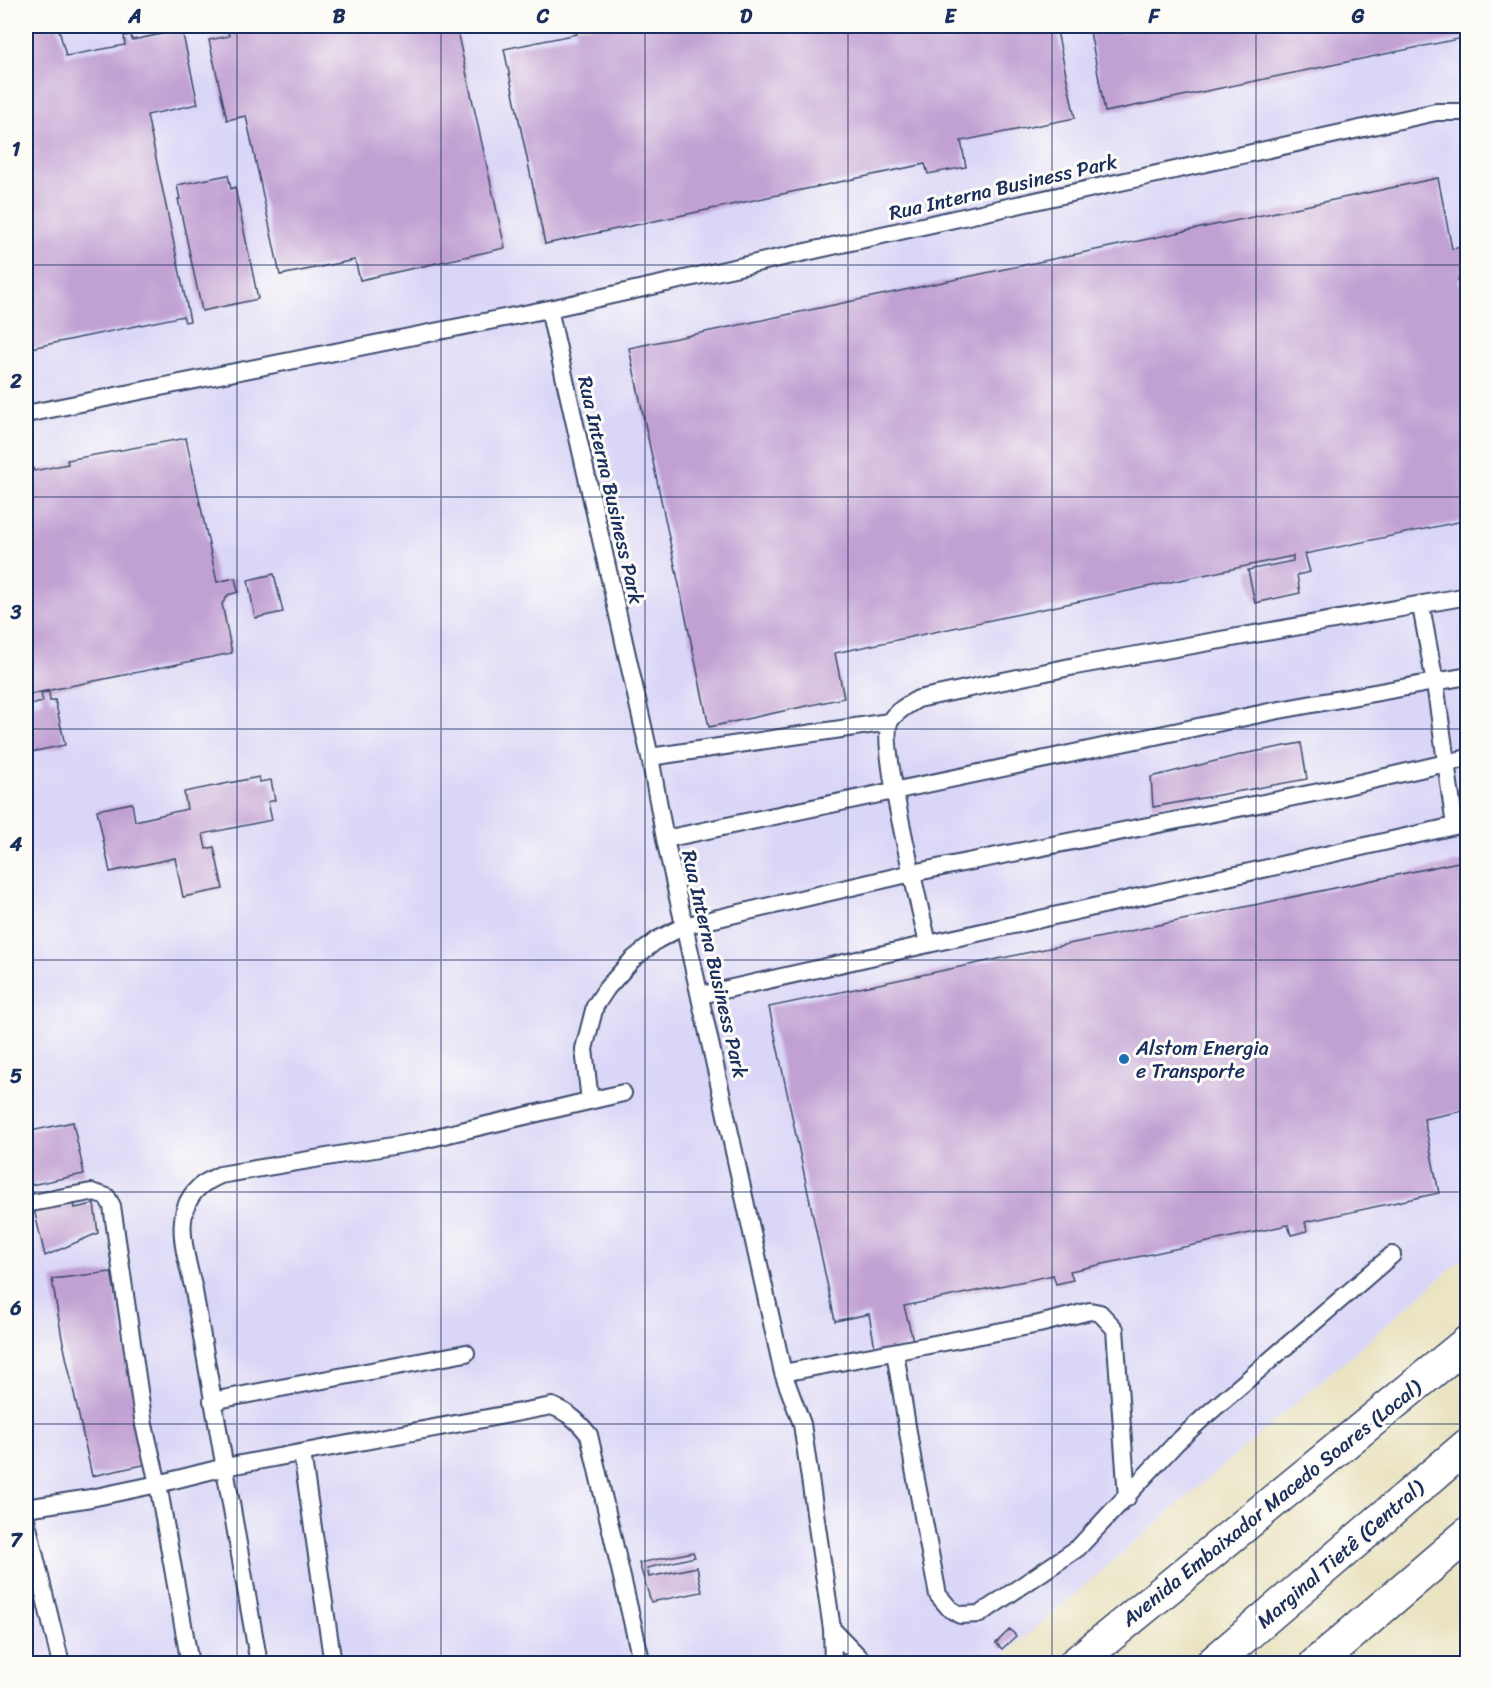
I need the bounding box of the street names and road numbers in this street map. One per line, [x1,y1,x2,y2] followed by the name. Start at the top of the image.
[886,144,1121,231] street label: Rua Interna Business Park
[567,373,654,608] street label: Rua Interna Business Park
[671,847,758,1082] street label: Rua Interna Business Park
[1113,1370,1430,1636] street label: Avenida Embaixador Macedo Soares (Local)
[1248,1471,1433,1637] street label: Marginal Tietê (Central)

